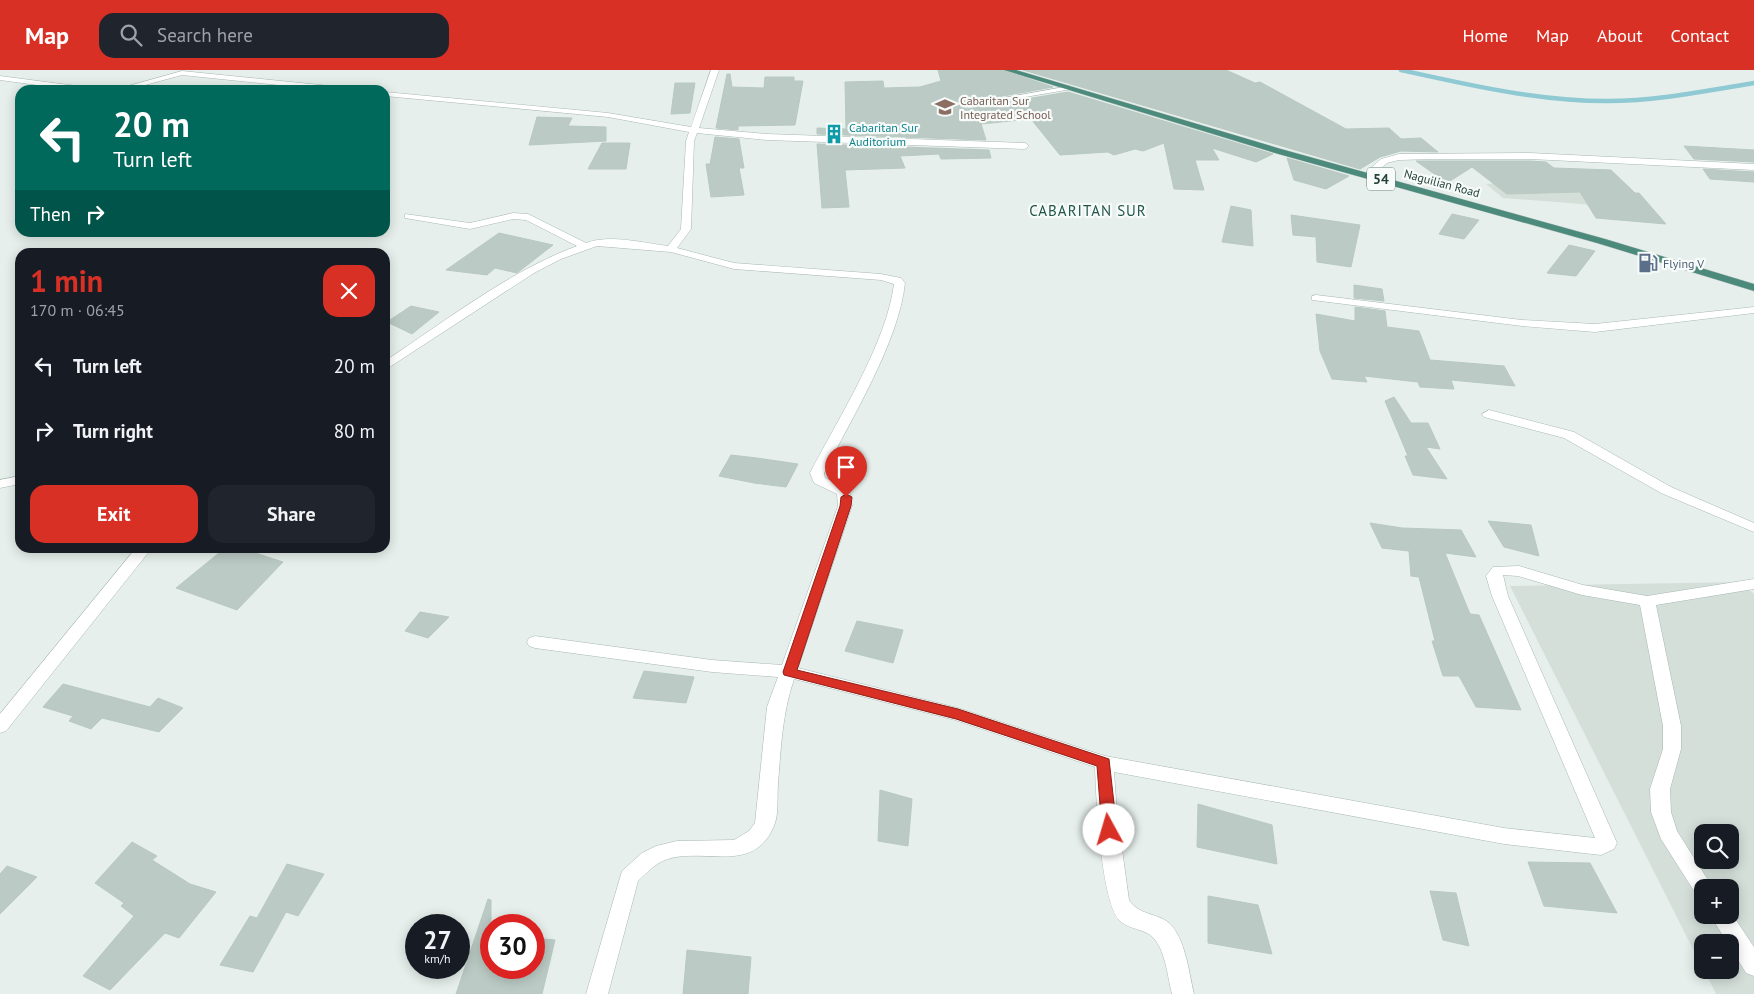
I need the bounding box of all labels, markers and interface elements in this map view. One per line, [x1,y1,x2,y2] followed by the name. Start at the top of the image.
[99,13,449,58] search box
[25,20,69,51] text: Map
[117,21,145,49] icon: search
[157,23,253,47] text: Search here
[1462,24,1508,47] text: Home
[1536,24,1569,47] text: Map
[1597,24,1643,47] text: About
[1671,24,1729,47] text: Contact
[960,93,1051,122] place label: Cabaritan Sur Integrated School
[934,96,956,118] school or university icon: Cabaritan Sur Integrated School
[113,101,190,147] text: 20 m
[30,105,95,170] icon: left
[849,120,918,149] place label: Cabaritan Sur Auditorium
[823,123,845,145] building icon: Cabaritan Sur Auditorium
[113,145,192,173] text: Turn left
[1402,166,1482,200] street label: Naguilian Road
[1367,168,1395,190] road number: 54
[81,200,109,228] icon: right
[1029,201,1147,220] district label: CABARITAN SUR
[30,202,71,226] text: Then
[1637,252,1659,274] fuel station icon: Flying V
[1663,256,1704,271] place label: Flying V
[30,261,103,300] text: 1 min
[323,265,375,317] button: close
[30,300,125,320] text: 170 m · 06:45
[30,352,58,380] icon: left
[73,354,142,378] text: Turn left
[334,354,375,378] text: 20 m
[30,417,58,445] icon: right
[73,419,153,443] text: Turn right
[334,419,375,443] text: 80 m
[825,446,867,497] pin
[832,453,860,481] icon: arrive
[30,485,198,543] button: Exit
[208,485,375,543] button: Share
[1082,803,1134,855] position arrow
[1694,824,1739,979] map controls
[1694,824,1739,869] button: search
[1694,879,1739,924] button: +
[480,914,545,979] speed limit sign: 30
[423,924,452,956] text: 27
[1694,934,1739,979] button: −
[424,951,451,966] text: km/h

